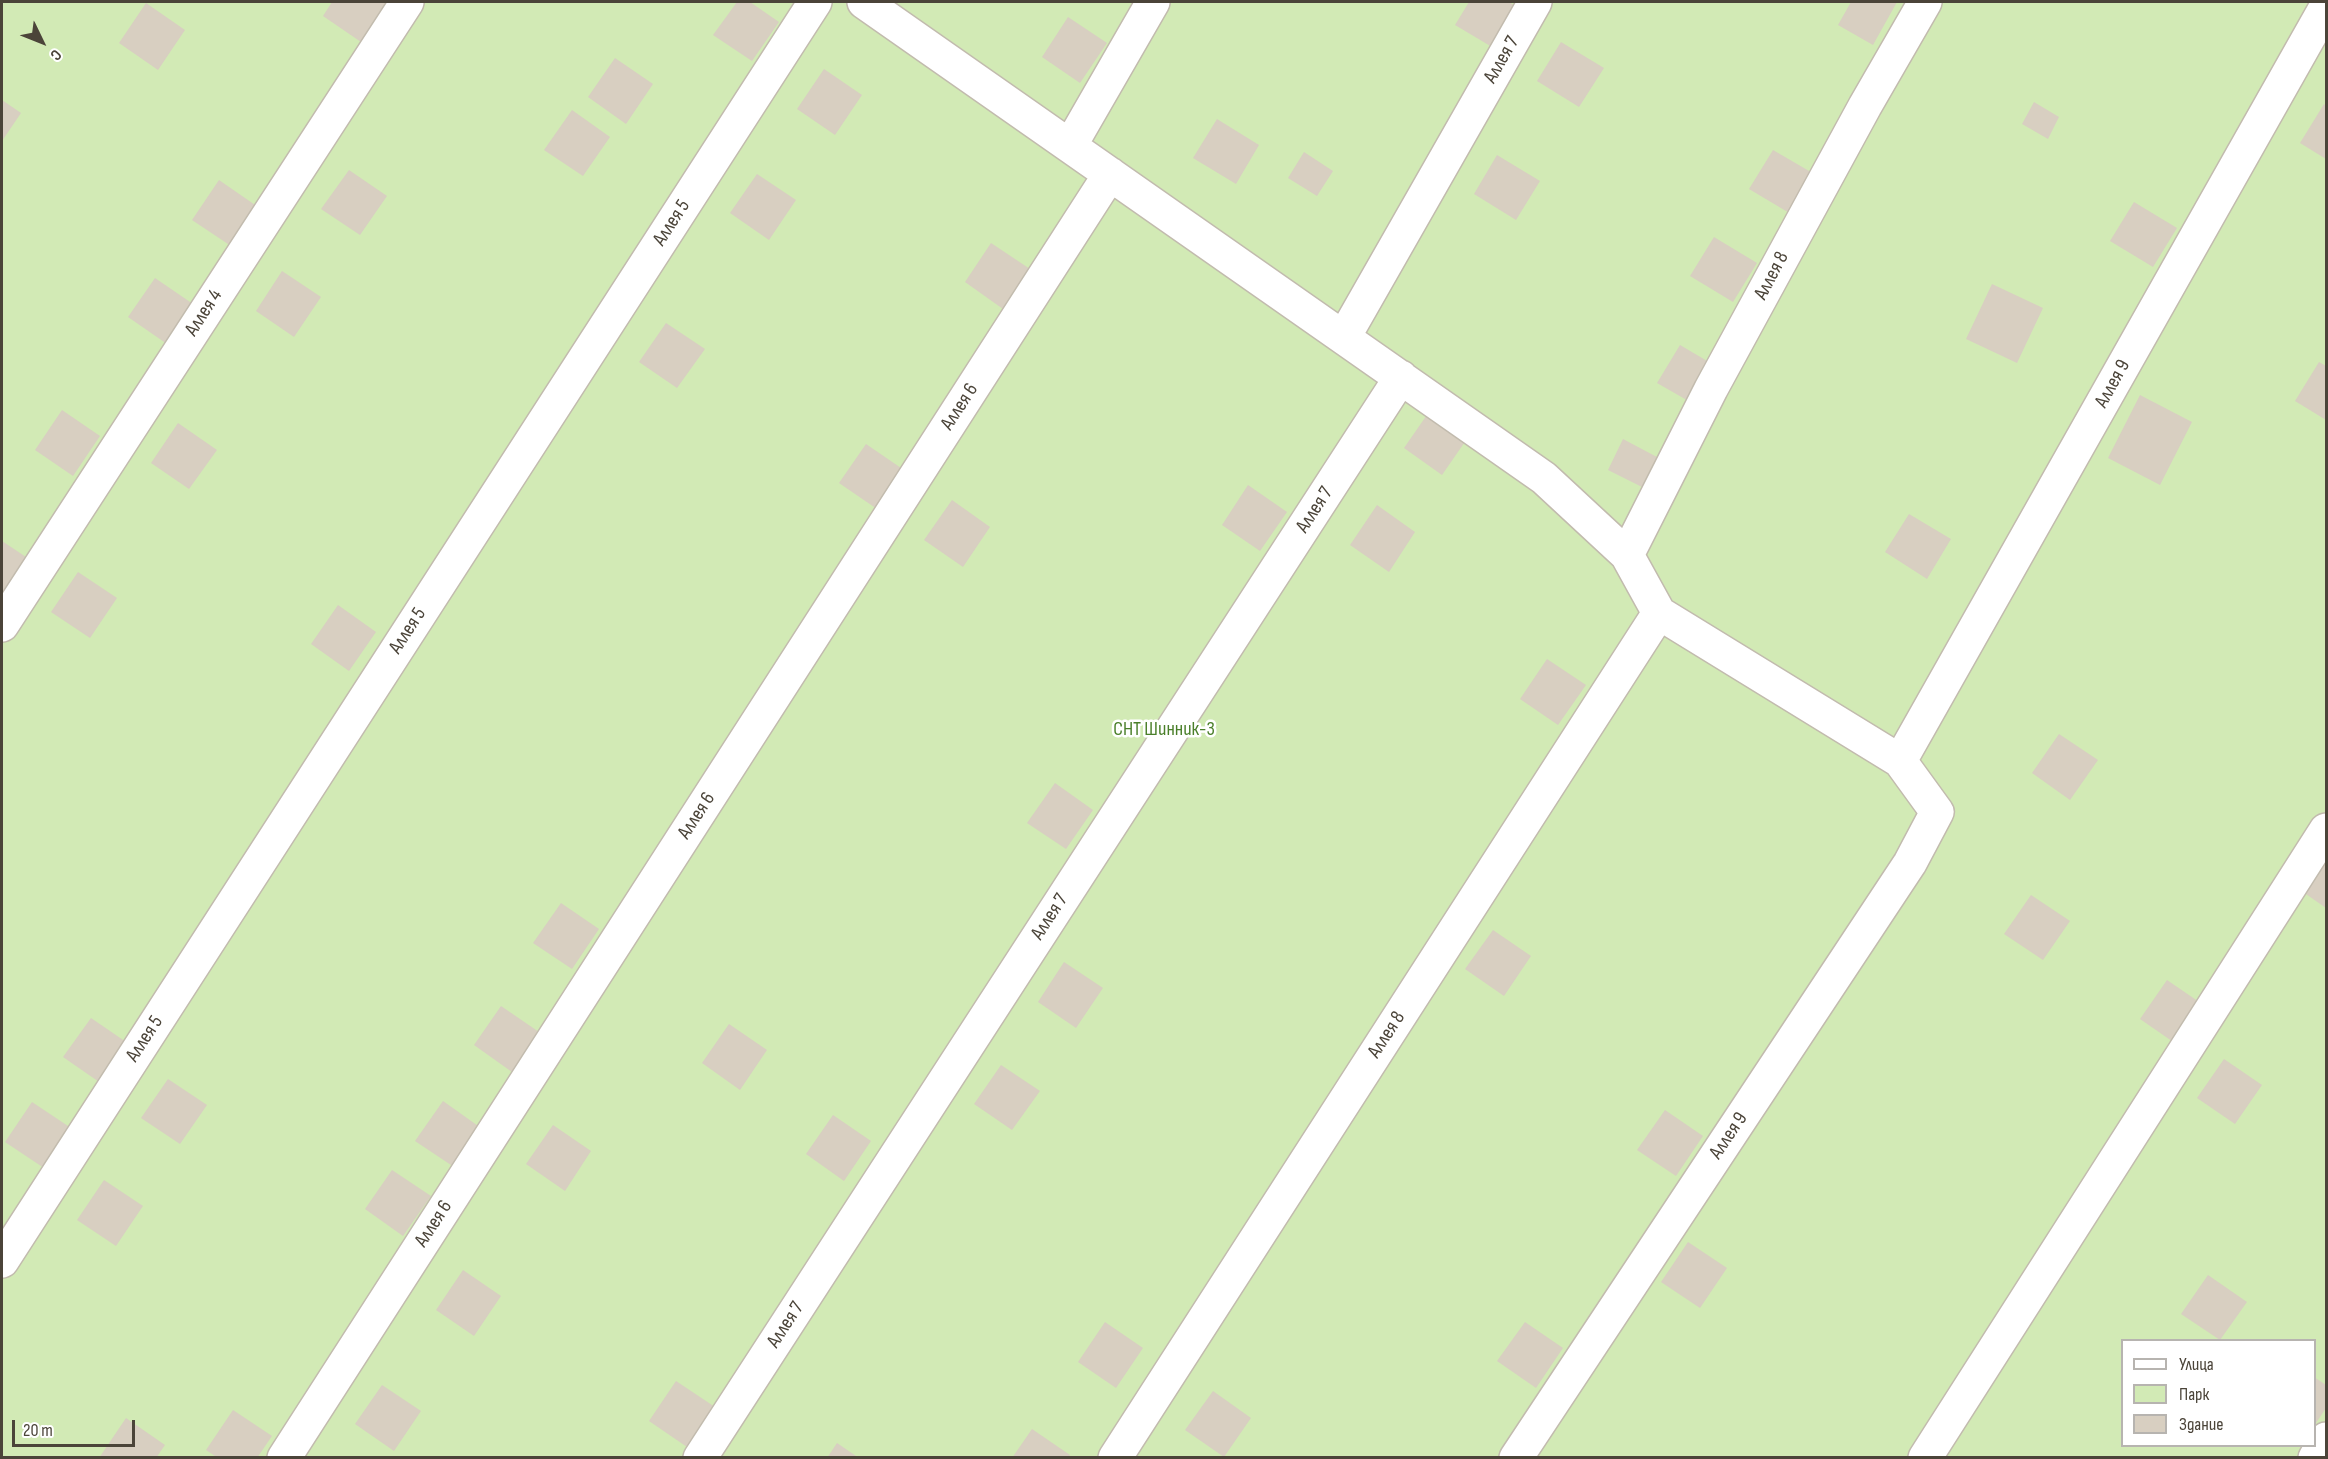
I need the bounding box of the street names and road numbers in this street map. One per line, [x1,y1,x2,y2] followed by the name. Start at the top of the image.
[1479,32,1525,88] street label: Аллея 7
[648,195,696,251] street label: Аллея 5
[1749,248,1795,304] street label: Аллея 8
[180,285,228,341] street label: Аллея 4
[2090,356,2136,412] street label: Аллея 9
[936,379,984,435] street label: Аллея 6
[1291,482,1339,538] street label: Аллея 7
[384,603,432,659] street label: Аллея 5
[673,788,721,844] street label: Аллея 6
[1026,889,1074,945] street label: Аллея 7
[1363,1007,1411,1063] street label: Аллея 8
[121,1011,169,1067] street label: Аллея 5
[1705,1108,1753,1164] street label: Аллея 9
[410,1196,458,1252] street label: Аллея 6
[762,1297,810,1353] street label: Аллея 7

